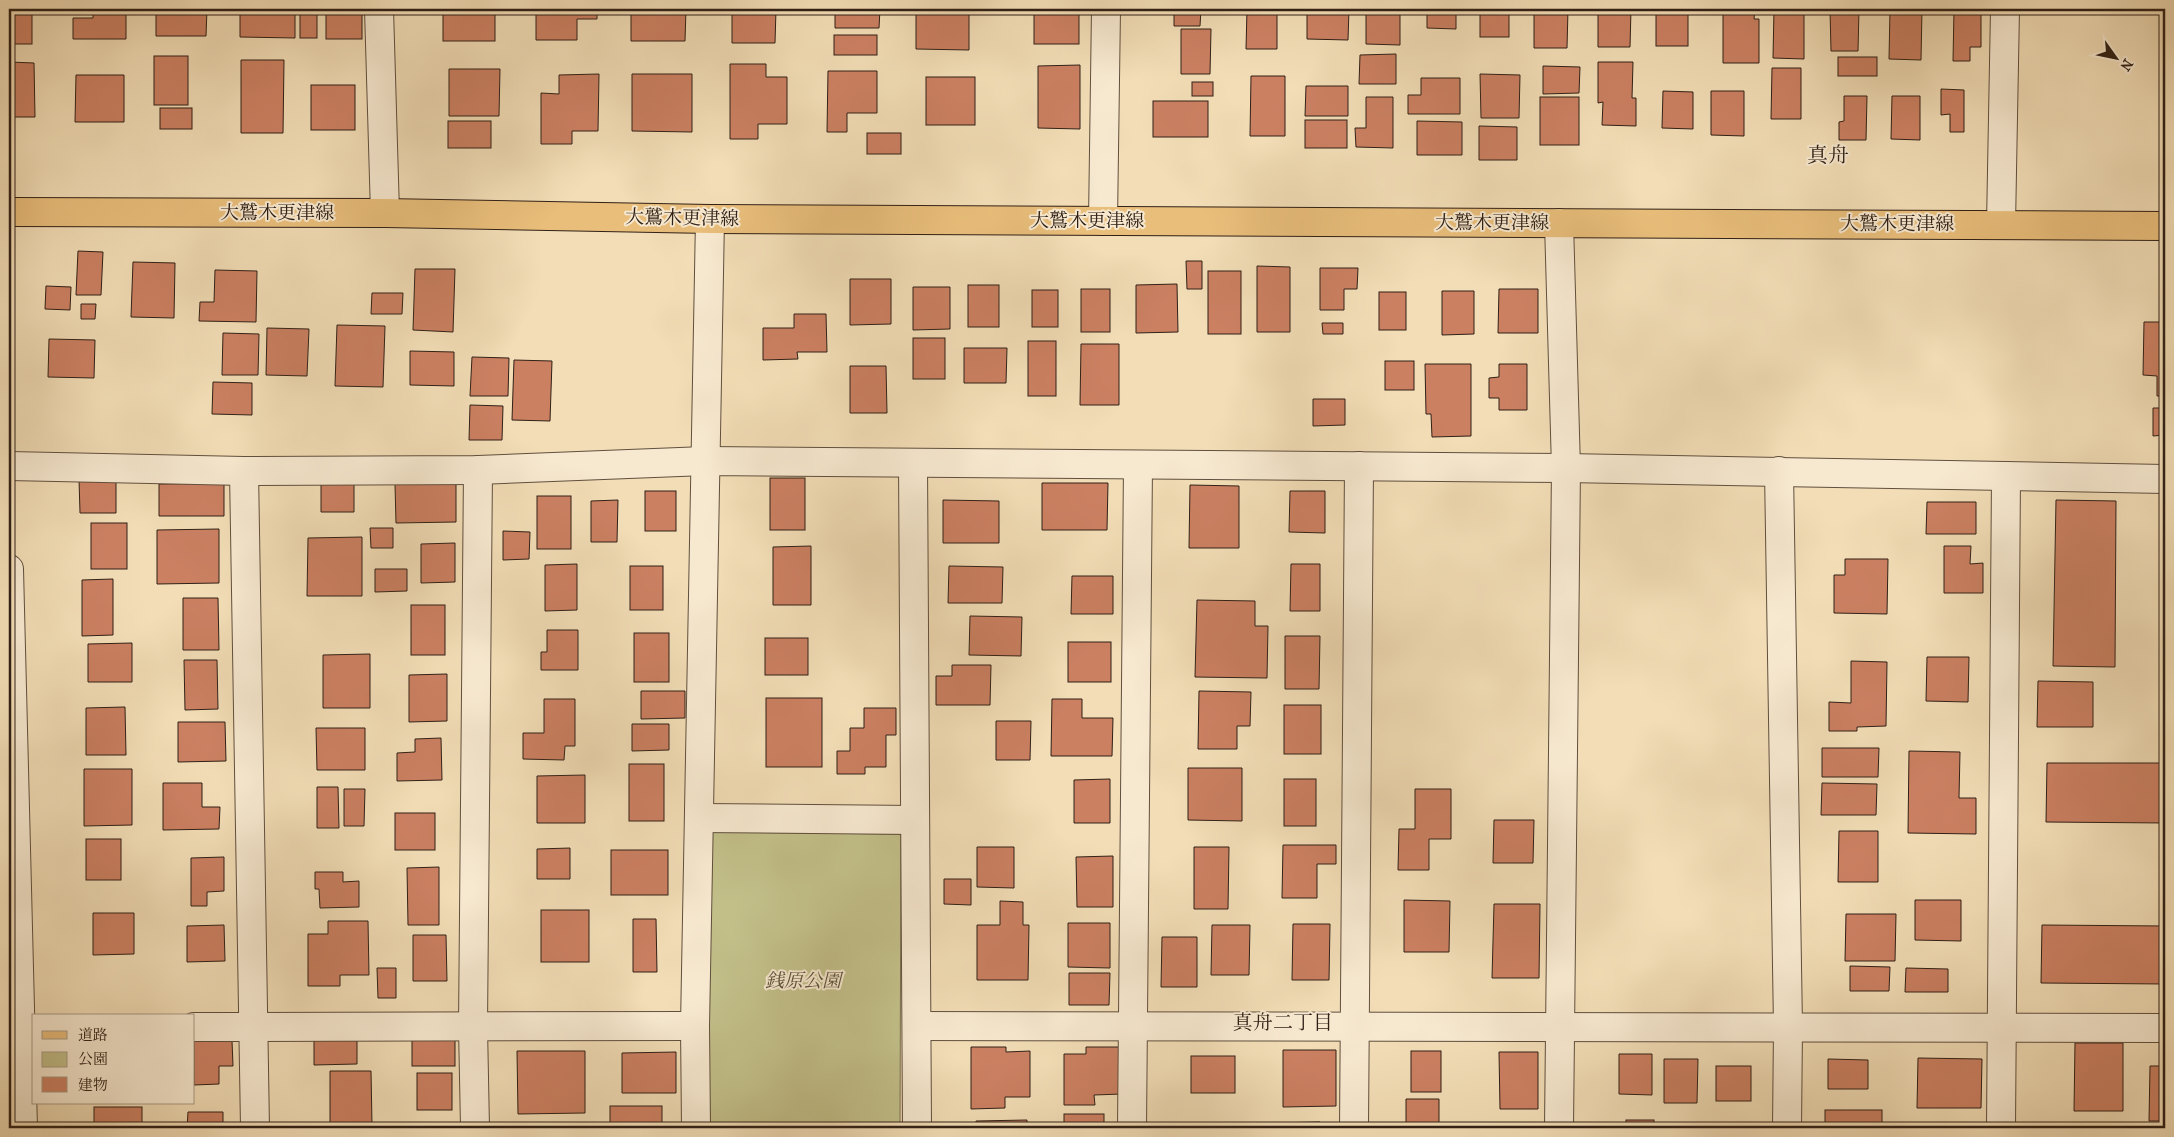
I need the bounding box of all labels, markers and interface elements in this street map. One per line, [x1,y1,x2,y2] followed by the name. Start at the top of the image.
[2092,32,2142,82] north arrow
[2116,56,2137,74] text: N
[1807,143,1849,167] district label: 真舟
[220,202,334,224] street label: 大鷲木更津線
[625,206,739,230] street label: 大鷲木更津線
[1030,210,1144,232] street label: 大鷲木更津線
[1435,212,1549,234] street label: 大鷲木更津線
[1840,213,1954,235] street label: 大鷲木更津線
[765,970,844,992] park label: 銭原公園
[1233,1011,1333,1034] district label: 真舟二丁目
[32,1014,195,1104] legend
[78,1026,108,1044] text: 道路
[78,1050,108,1068] text: 公園
[78,1076,108,1094] text: 建物

